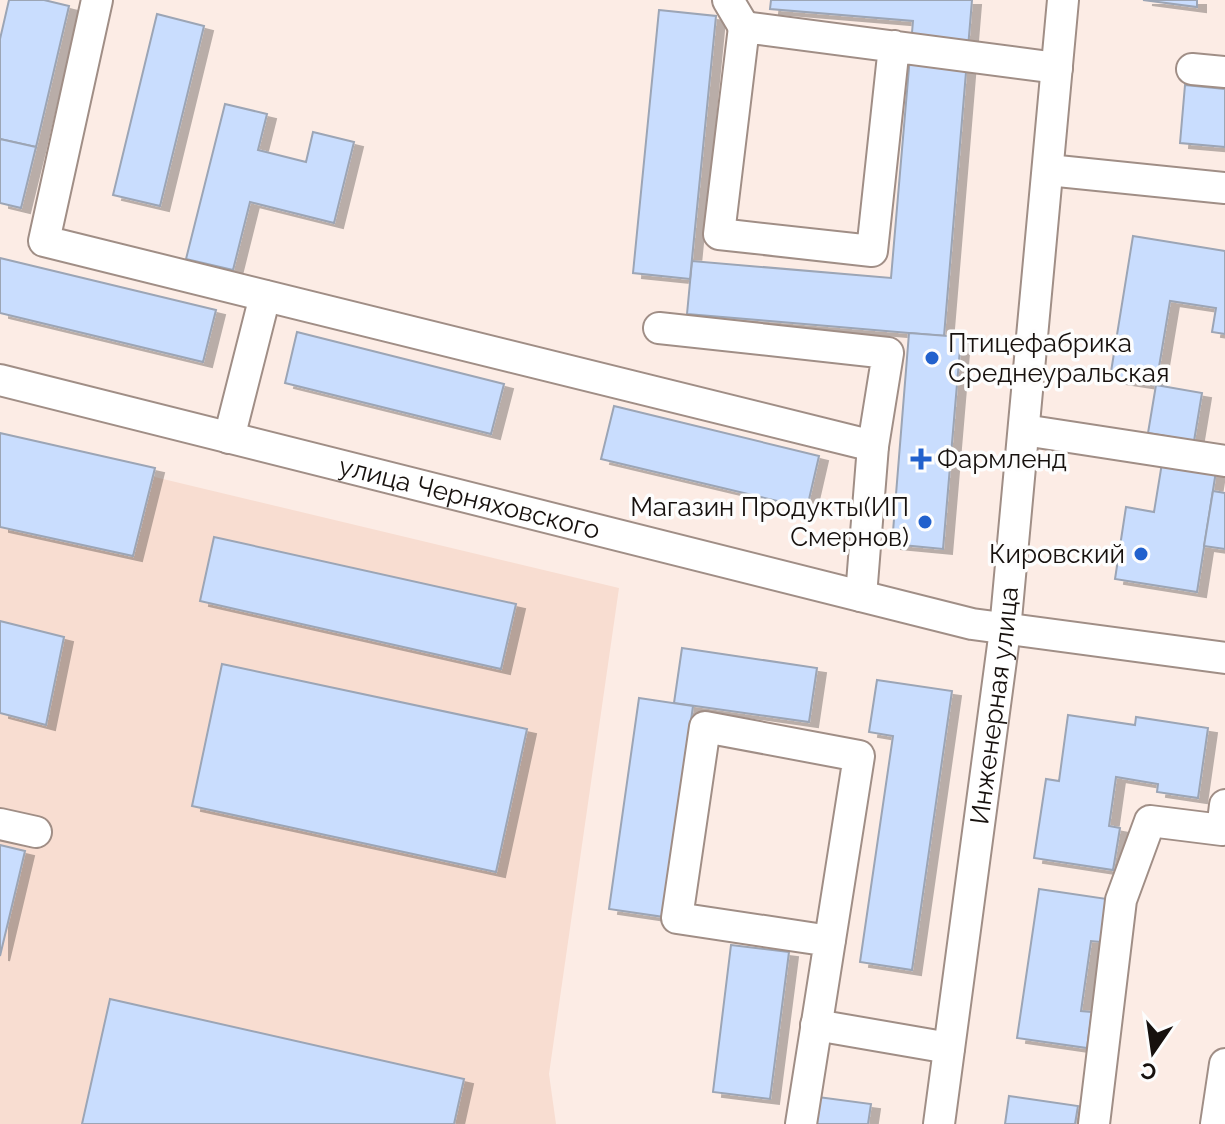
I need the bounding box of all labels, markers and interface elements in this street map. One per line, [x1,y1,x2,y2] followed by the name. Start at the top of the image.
[948,328,1169,388] place label: Птицефабрика Среднеуральская
[923,349,941,367] marker: Птицефабрика Среднеуральская
[937,444,1067,474] place label: Фармленд
[912,450,930,468] marker: Фармленд
[336,451,603,545] street label: улица Черняховского
[630,492,909,552] place label: Магазин Продукты(ИП Смернов)
[916,513,934,531] marker: Магазин Продукты(ИП Смернов)
[989,539,1125,569] place label: Кировский
[1132,545,1150,563] marker: Кировский
[964,585,1024,826] street label: Инженерная улица
[1113,1012,1193,1092] north arrow
[1138,1057,1159,1086] text: С

